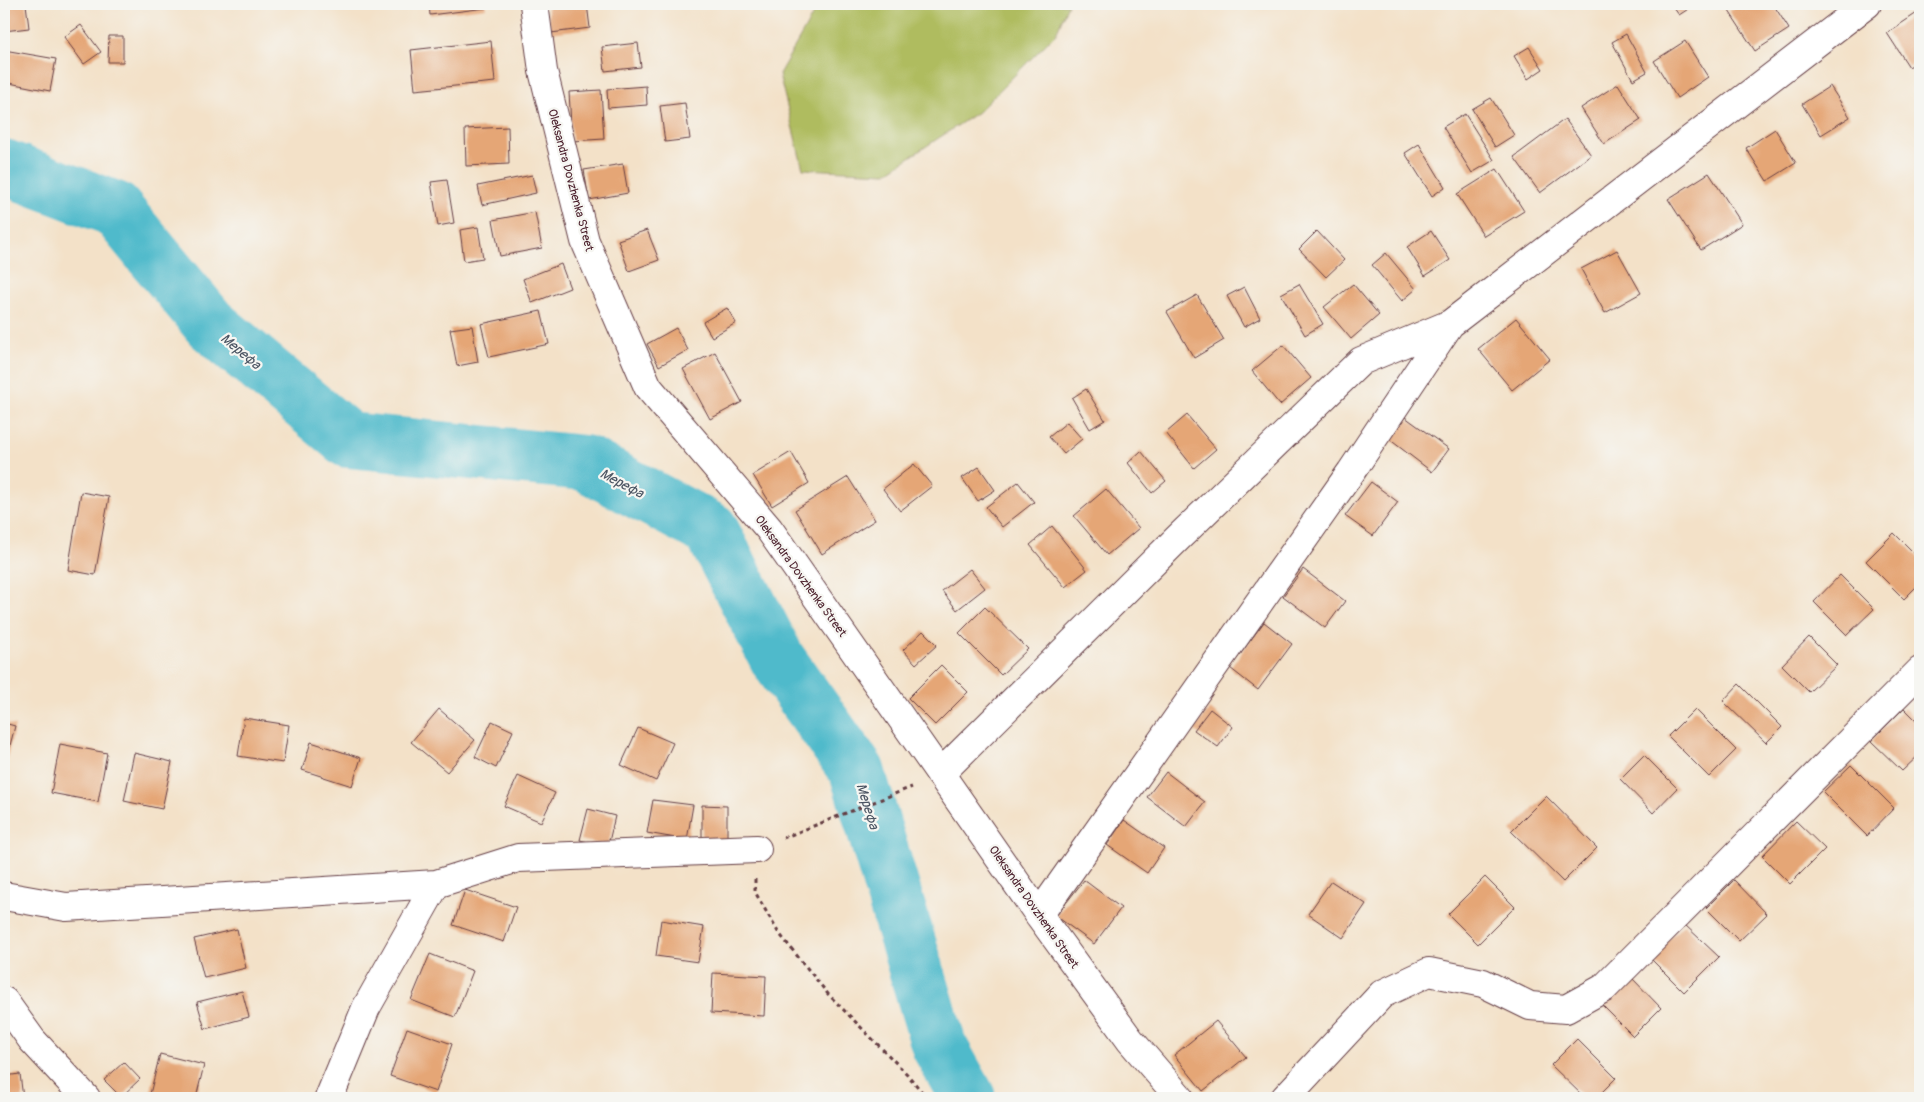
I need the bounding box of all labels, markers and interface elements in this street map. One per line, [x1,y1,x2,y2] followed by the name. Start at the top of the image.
[544,107,597,253] street label: Oleksandra Dovzhenka Street
[217,330,265,374] water label: Мерефа
[597,465,648,503] water label: Мерефа
[751,513,850,640] street label: Oleksandra Dovzhenka Street
[853,781,883,832] water label: Мерефа
[985,843,1082,972] street label: Oleksandra Dovzhenka Street

